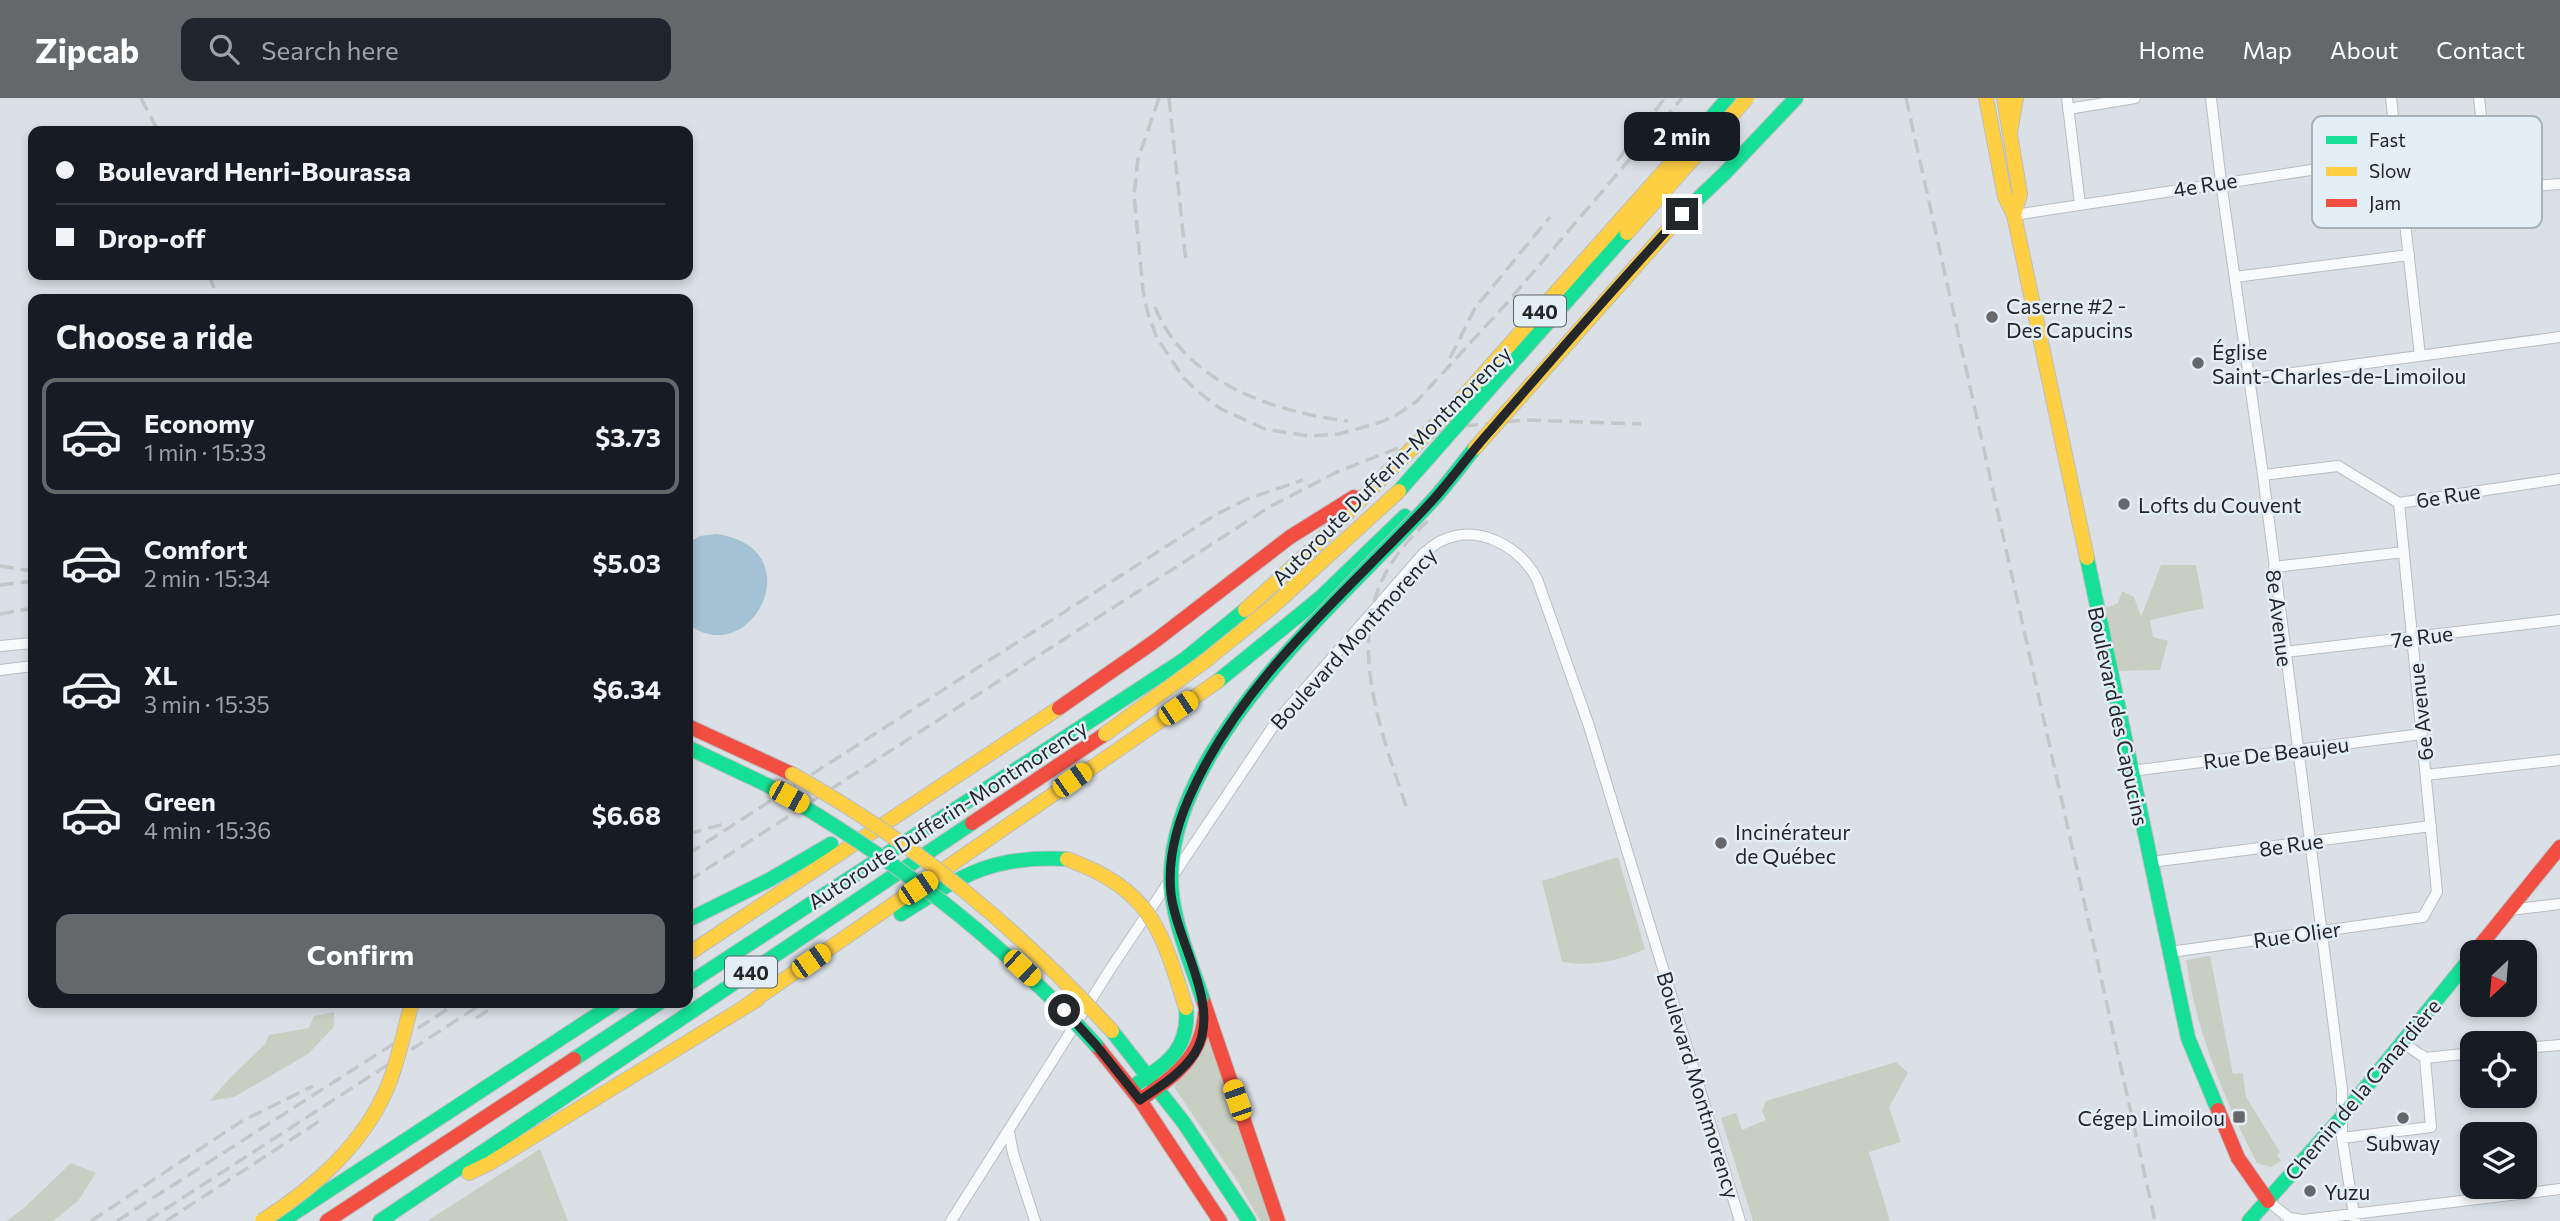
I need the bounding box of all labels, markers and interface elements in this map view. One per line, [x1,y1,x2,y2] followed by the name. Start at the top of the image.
[181,18,671,81] search box
[35,29,139,70] text: Zipcab
[205,30,243,68] icon: search
[261,34,399,65] text: Search here
[2139,35,2205,64] text: Home
[2243,35,2292,64] text: Map
[2330,35,2398,64] text: About
[2436,35,2525,64] text: Contact
[1624,113,1740,162] callout: 2 min
[2312,116,2542,228] legend
[1653,122,1711,150] text: 2 min
[2369,128,2406,151] text: Fast
[98,155,411,186] text: Boulevard Henri-Bourassa
[2369,159,2411,182] text: Slow
[2171,167,2239,201] street label: 4e Rue
[2369,191,2401,214] text: Jam
[1666,198,1698,230] route end
[98,222,205,253] text: Drop-off
[2006,293,2133,342] place label: Caserne #2 - Des Capucins
[1514,295,1566,326] road number: 440
[1984,309,2000,325] marker: Caserne #2 - Des Capucins
[56,316,253,356] text: Choose a ride
[2212,339,2466,388] place label: Église Saint-Charles-de-Limoilou
[1266,340,1516,590] street label: Autoroute Dufferin-Montmorency
[2190,355,2206,371] marker: Église Saint-Charles-de-Limoilou
[60,405,123,468] icon: car
[144,407,255,438] text: Economy
[595,421,661,452] text: $3.73
[144,438,266,466] text: 1 min · 15:33
[2414,478,2482,512] street label: 6e Rue
[2138,492,2302,517] place label: Lofts du Couvent
[2116,496,2132,512] marker: Lofts du Couvent
[60,531,123,594] icon: car
[144,533,247,564] text: Comfort
[1265,542,1441,734] street label: Boulevard Montmorency
[592,547,661,578] text: $5.03
[144,564,270,592] text: 2 min · 15:34
[2262,568,2298,668] street label: 8e Avenue
[2084,604,2154,828] street label: Boulevard des Capucins
[2390,620,2454,652] street label: 7e Rue
[60,657,123,720] icon: car
[144,659,178,690] text: XL
[2402,662,2438,762] street label: 6e Avenue
[592,673,661,704] text: $6.34
[1155,688,1202,728] car
[144,690,270,718] text: 3 min · 15:35
[803,714,1091,914] street label: Autoroute Dufferin-Montmorency
[2202,731,2350,773] street label: Rue De Beaujeu
[1049,759,1096,801] car
[766,778,813,816] car
[60,783,123,846] icon: car
[144,785,216,816] text: Green
[592,799,661,830] text: $6.68
[144,816,271,844] text: 4 min · 15:36
[1735,819,1851,868] place label: Incinérateur de Québec
[2257,827,2325,861] street label: 8e Rue
[1713,835,1729,851] marker: Incinérateur de Québec
[895,868,942,908] car
[56,914,665,994] button: Confirm
[2252,915,2342,953] street label: Rue Olier
[788,940,835,982] car
[2460,940,2538,1017] north arrow
[2460,940,2537,1199] map controls
[1000,946,1045,990] car
[725,957,777,988] road number: 440
[1653,968,1746,1202] street label: Boulevard Montmorency
[2279,993,2445,1185] street label: Chemin de la Canardière
[1048,994,1080,1026] route start
[2460,1031,2537,1108] button: locate
[1221,1077,1254,1123] car
[2078,1105,2225,1130] place label: Cégep Limoilou
[2231,1109,2247,1125] marker: Cégep Limoilou
[2395,1110,2411,1126] marker: Subway
[2460,1122,2537,1199] button: layers
[2366,1130,2440,1155] place label: Subway
[2324,1179,2370,1204] place label: Yuzu
[2302,1183,2318,1199] marker: Yuzu

